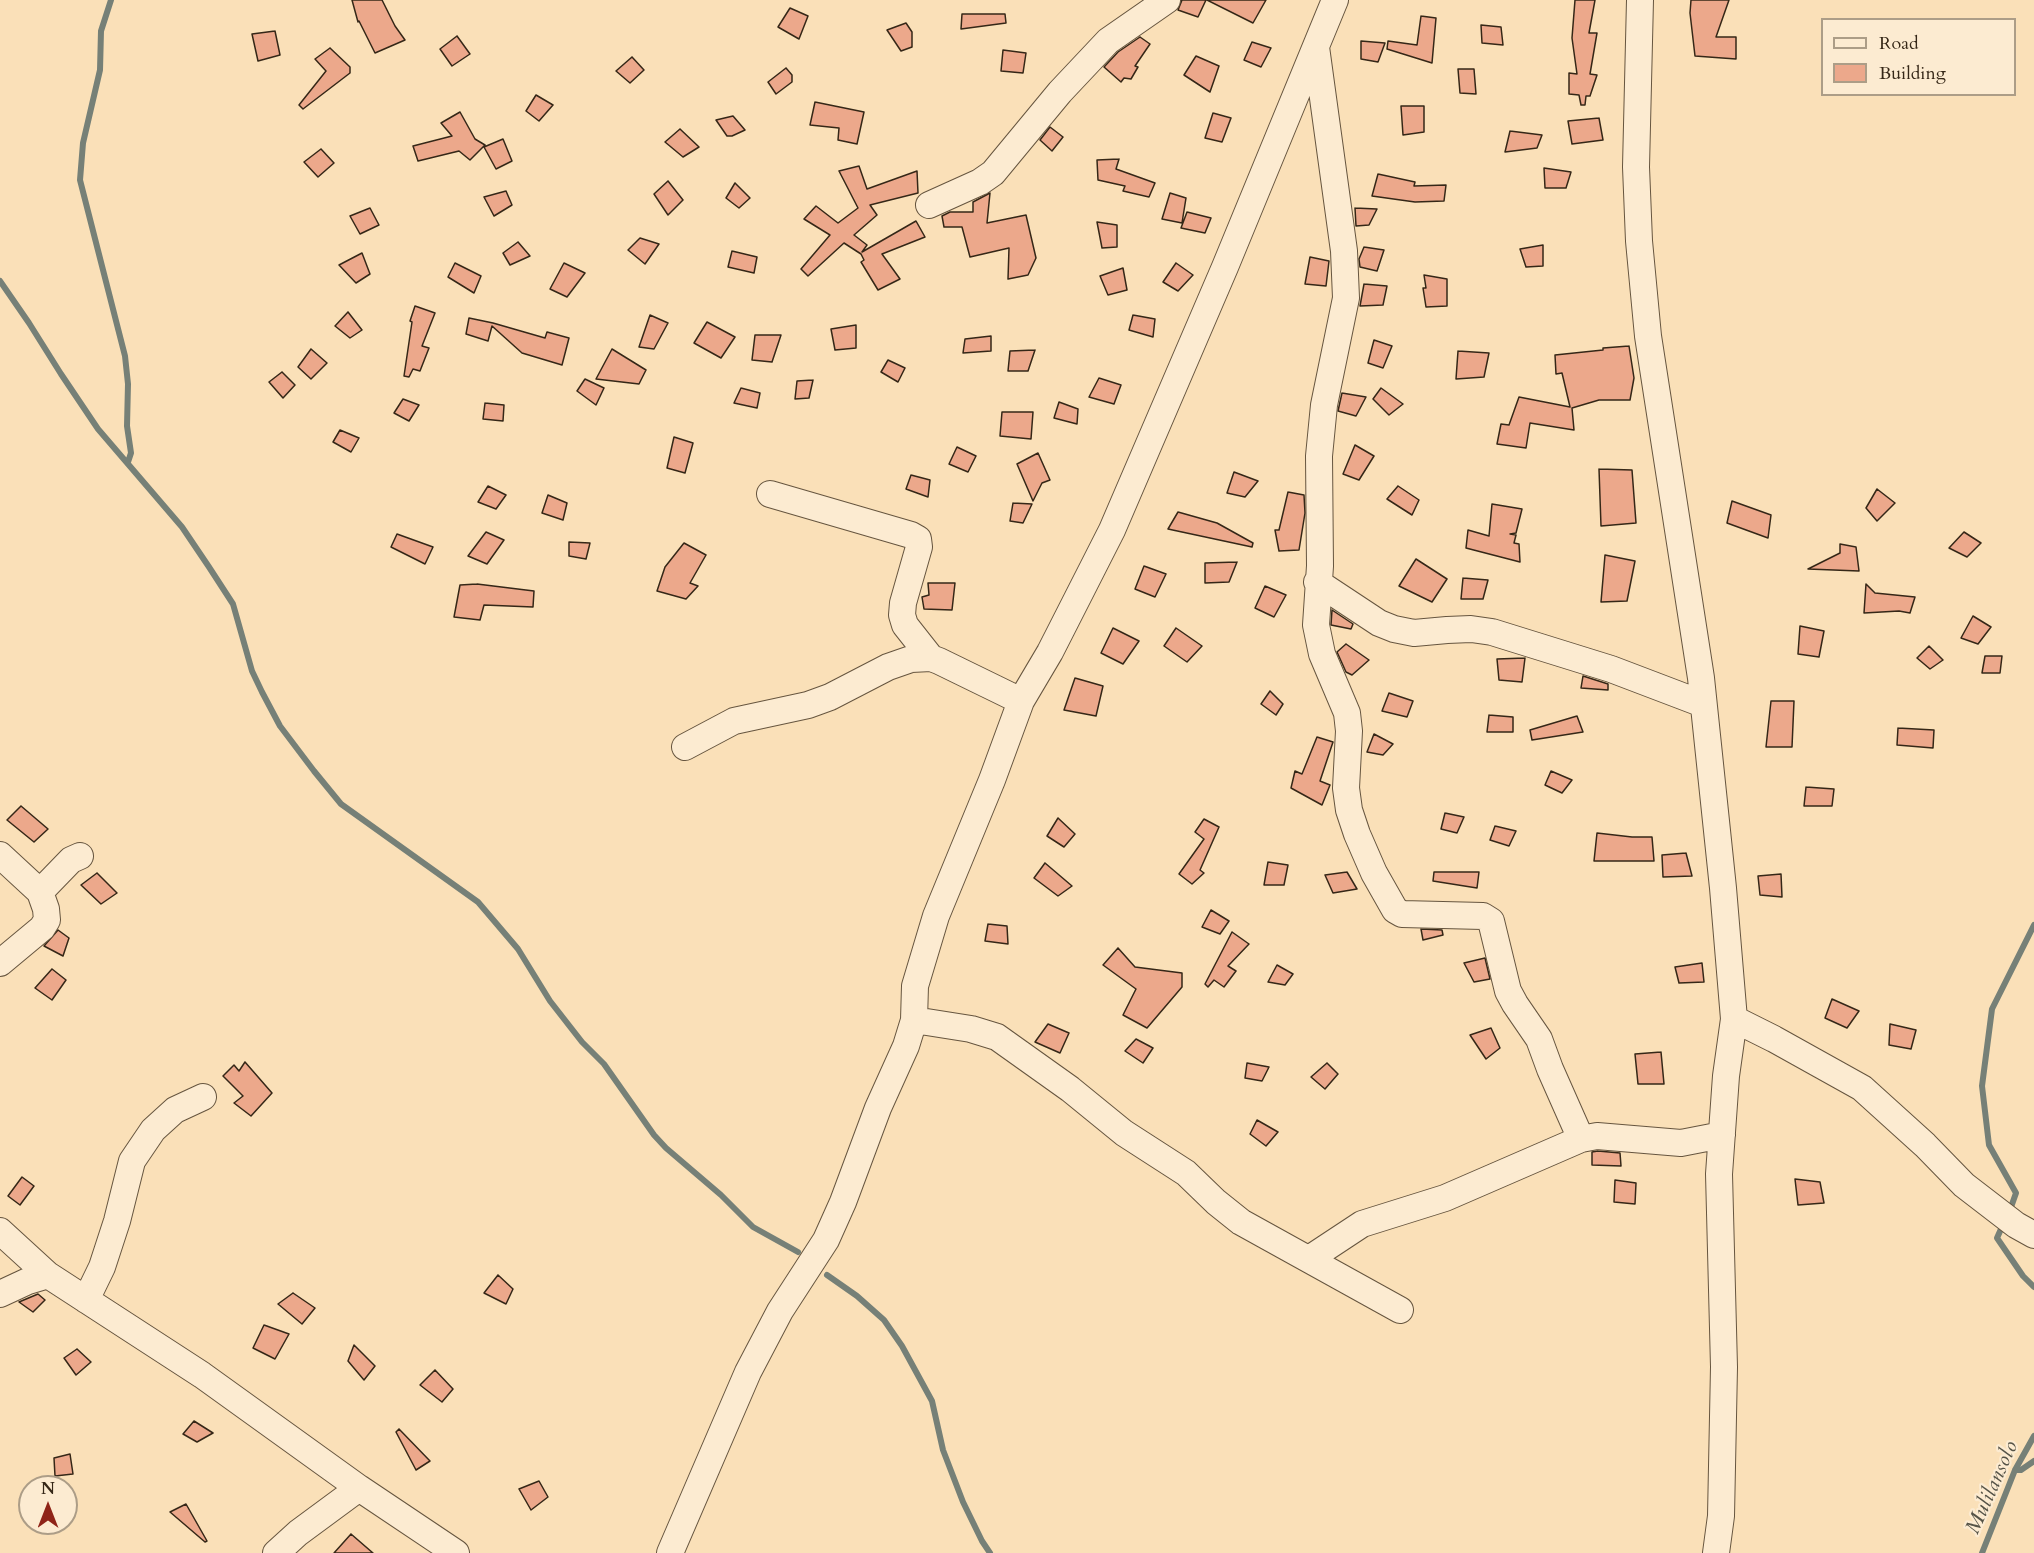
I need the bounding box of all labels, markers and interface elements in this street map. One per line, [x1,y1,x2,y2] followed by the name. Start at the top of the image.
[1821,18,2016,96] legend
[1879,31,1919,56] text: Road
[1879,61,1946,86] text: Building
[1961,1438,2025,1538] water label: Mulilansolo
[18,1475,78,1535] north arrow
[41,1478,55,1500] text: N

